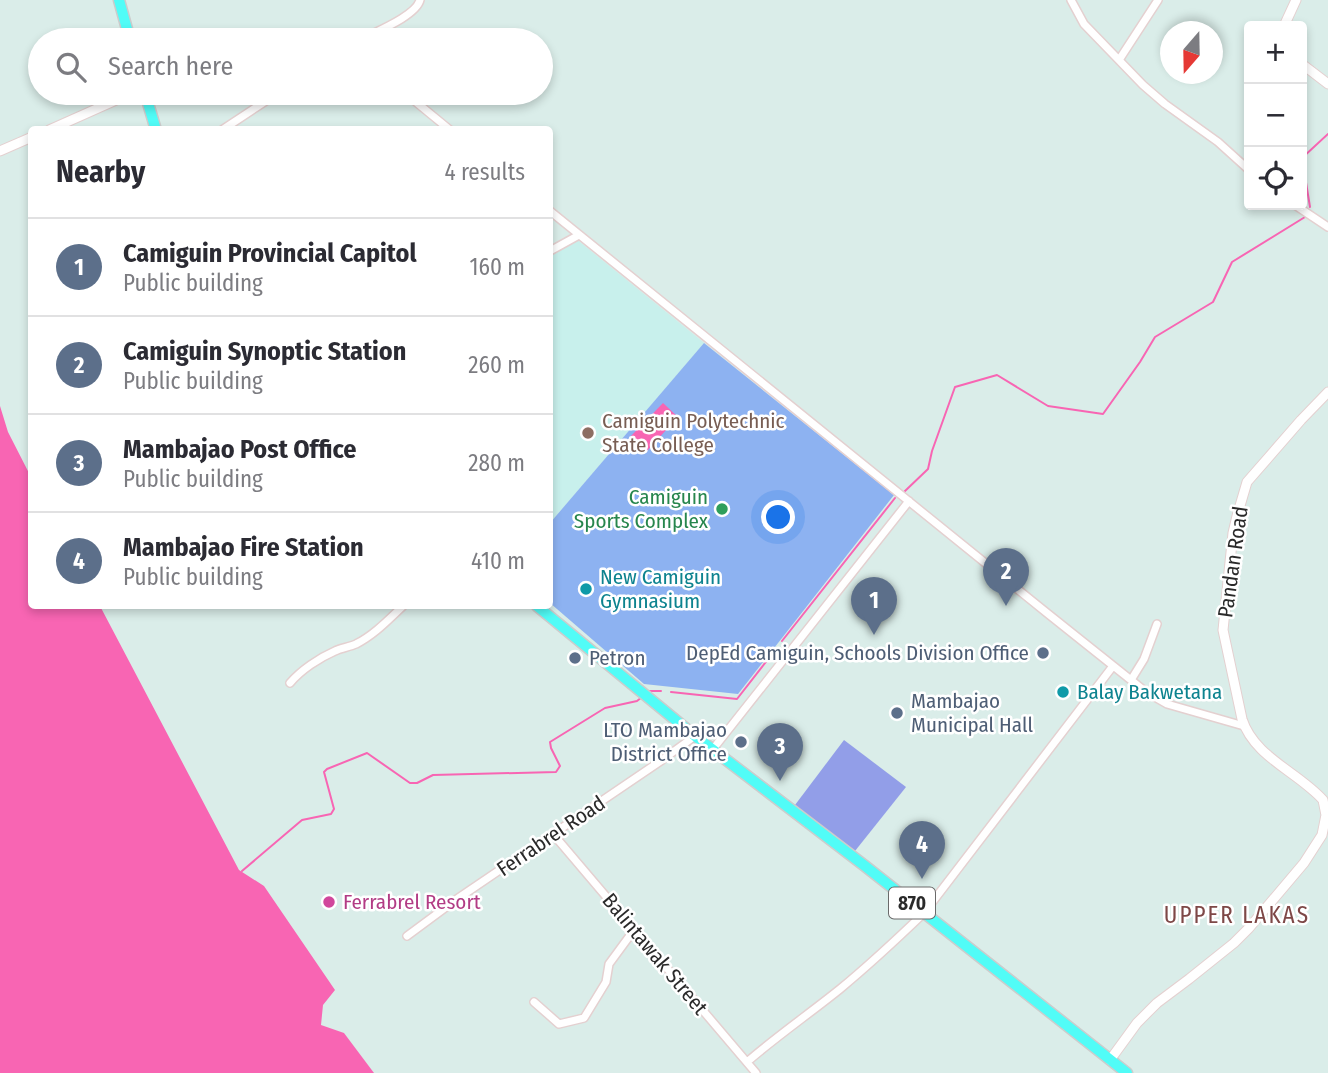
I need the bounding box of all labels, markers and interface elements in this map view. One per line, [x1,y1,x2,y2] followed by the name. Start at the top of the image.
[1160,21,1223,84] north arrow
[1244,21,1307,210] map controls
[1244,21,1307,84] button: +
[28,28,553,105] search box
[52,48,90,86] icon: search
[108,51,233,82] text: Search here
[1244,84,1307,147] button: −
[1244,147,1307,210] button: locate
[56,154,145,190] text: Nearby
[444,158,525,186] text: 4 results
[123,238,417,269] text: Camiguin Provincial Capitol
[74,253,84,281] text: 1
[470,253,525,281] text: 160 m
[123,269,263,297] text: Public building
[123,336,406,367] text: Camiguin Synoptic Station
[74,351,84,379] text: 2
[468,351,525,379] text: 260 m
[123,367,263,395] text: Public building
[602,408,785,458] place label: Camiguin Polytechnic State College
[580,425,596,441] marker: Camiguin Polytechnic State College
[123,434,356,465] text: Mambajao Post Office
[74,449,84,477] text: 3
[468,449,525,477] text: 280 m
[123,465,263,493] text: Public building
[574,484,709,534] place label: Camiguin Sports Complex
[761,500,795,534] your location
[714,501,730,517] marker: Camiguin Sports Complex
[1212,505,1254,619] street label: Pandan Road
[123,532,364,563] text: Mambajao Fire Station
[73,547,85,575] text: 4
[471,547,525,575] text: 410 m
[983,548,1029,606] pin: 2
[123,563,263,591] text: Public building
[600,564,721,614] place label: New Camiguin Gymnasium
[851,577,897,635] pin: 1
[578,581,594,597] marker: New Camiguin Gymnasium
[686,640,1029,666] place label: DepEd Camiguin, Schools Division Office
[589,645,645,671] place label: Petron
[1035,645,1051,661] marker: DepEd Camiguin, Schools Division Office
[567,650,583,666] marker: Petron
[1077,679,1222,705] place label: Balay Bakwetana
[1055,684,1071,700] marker: Balay Bakwetana
[911,688,1033,738] place label: Mambajao Municipal Hall
[889,705,905,721] marker: Mambajao Municipal Hall
[603,717,727,767] place label: LTO Mambajao District Office
[757,723,803,781] pin: 3
[733,734,749,750] marker: LTO Mambajao District Office
[492,790,610,882] street label: Ferrabrel Road
[899,821,945,879] pin: 4
[597,888,713,1020] street label: Balintawak Street
[889,888,935,918] road number: 870
[343,889,481,915] place label: Ferrabrel Resort
[321,894,337,910] marker: Ferrabrel Resort
[1164,901,1310,929] district label: UPPER LAKAS

